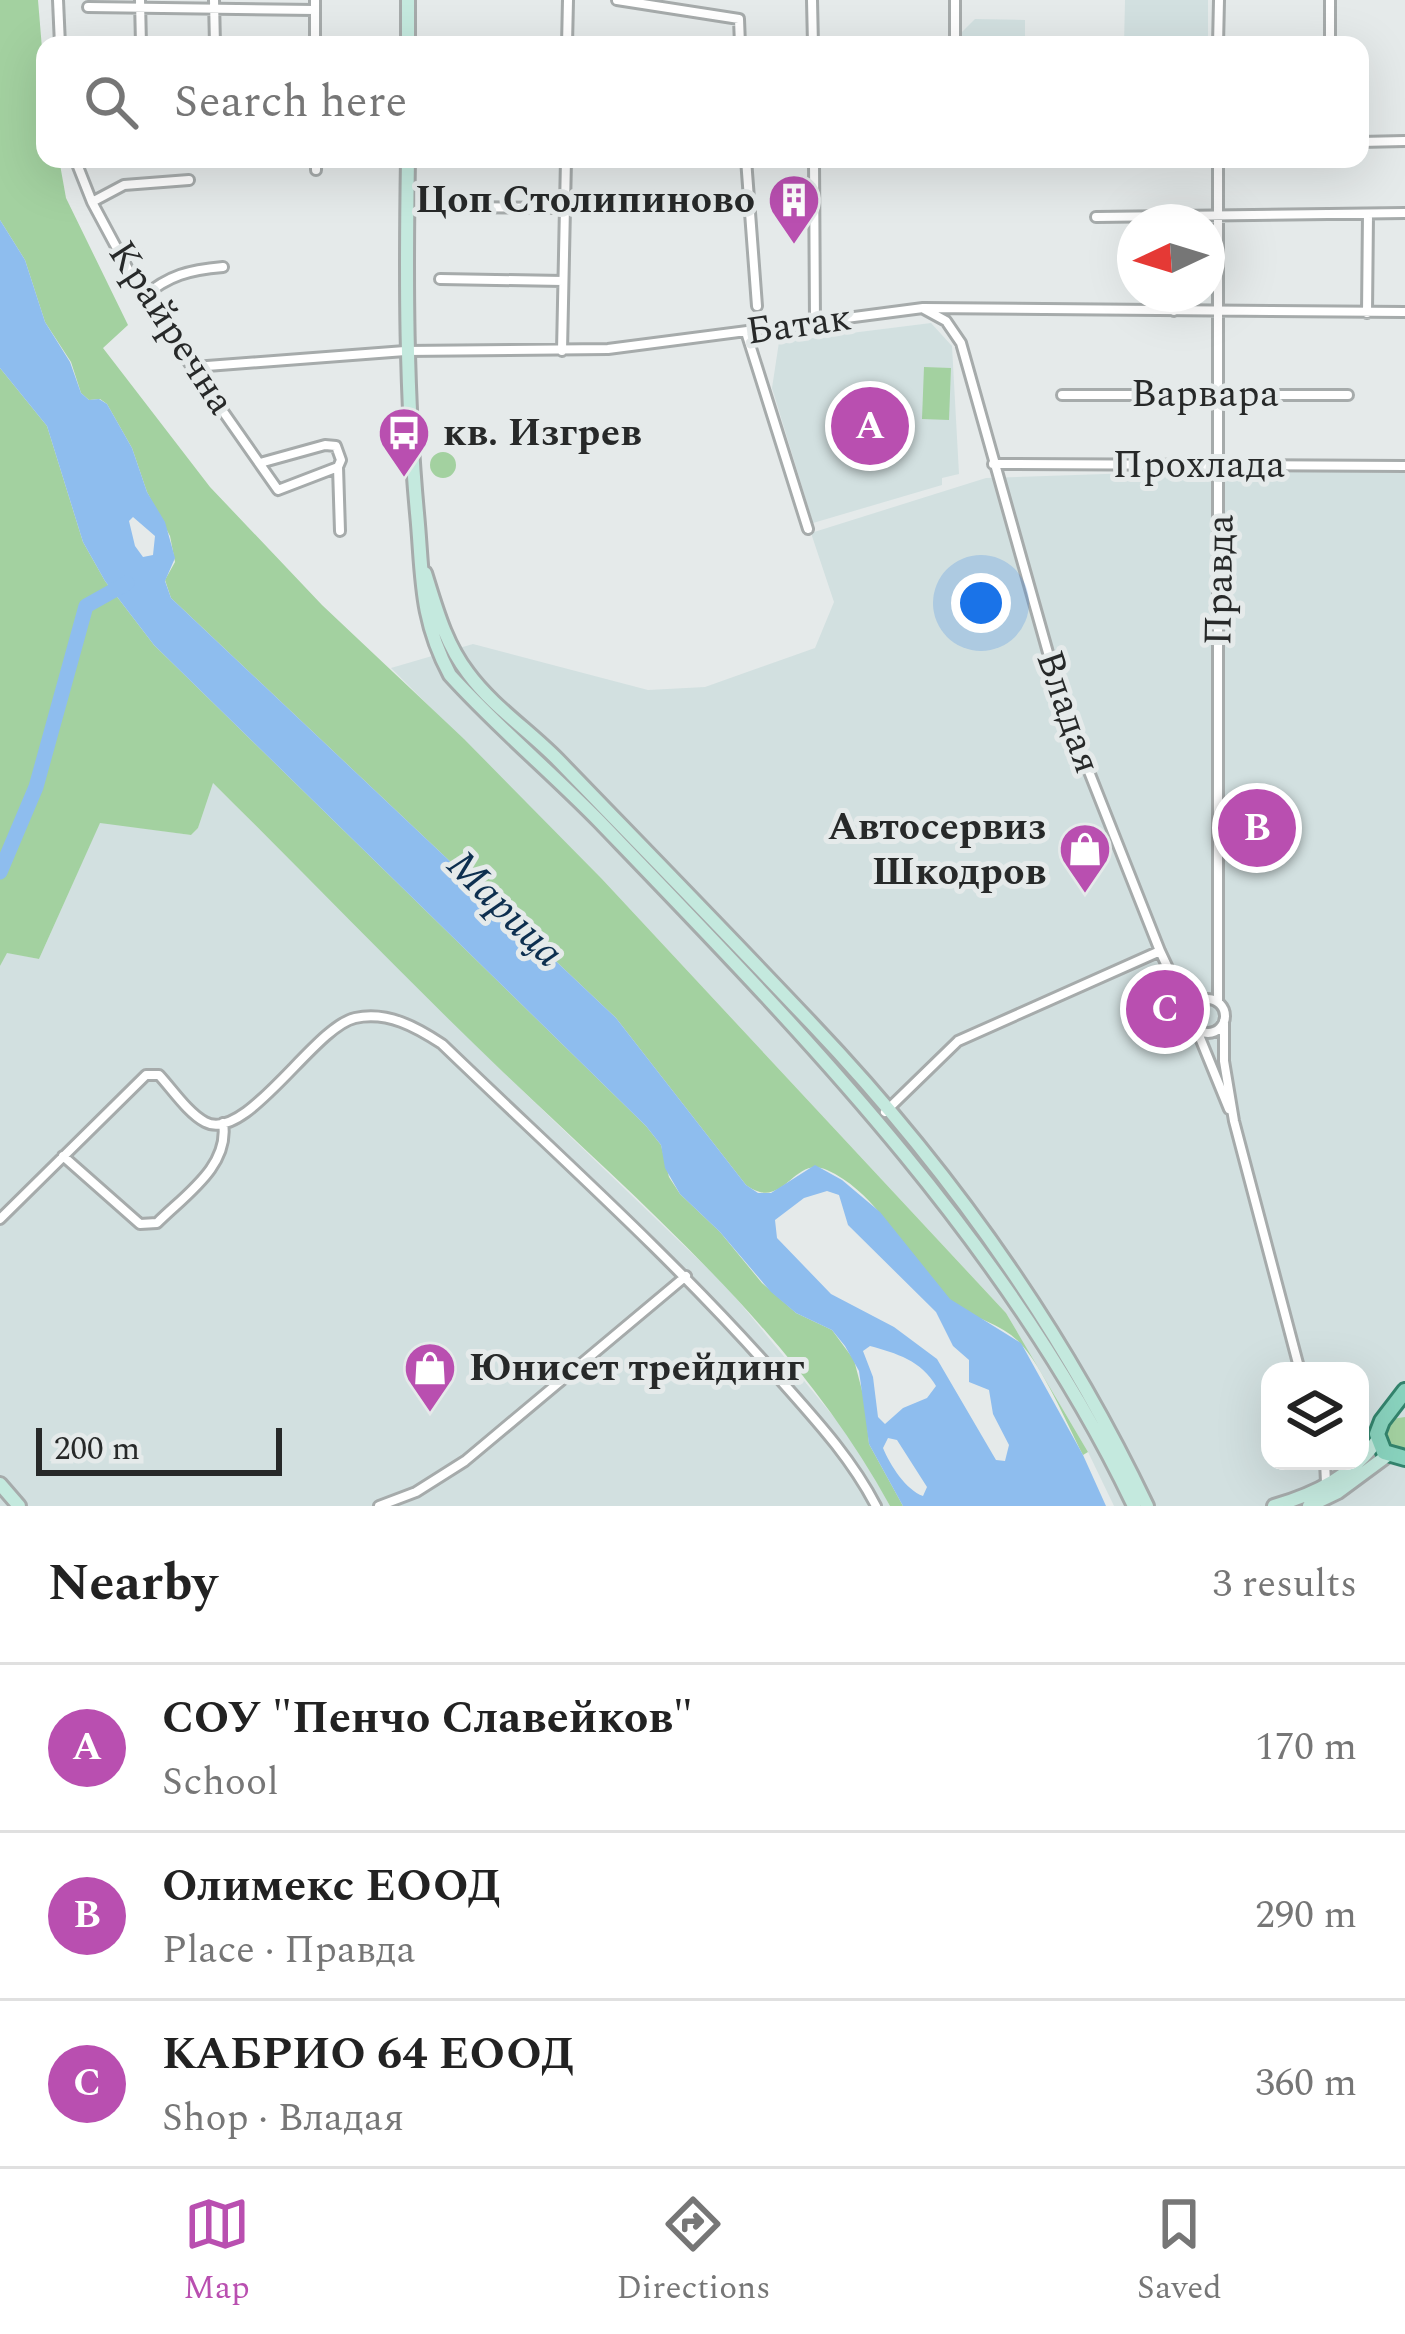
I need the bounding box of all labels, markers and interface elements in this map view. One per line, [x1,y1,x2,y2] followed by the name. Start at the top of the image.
[36,36,1369,168] search box
[174,68,407,137] text: Search here
[78,69,144,135] icon: search
[415,171,755,230] place label: Цоп Столипиново
[766,172,822,246] building icon: Цоп Столипиново
[1117,204,1225,312] north arrow
[92,229,250,427] street label: Крайречна
[743,288,855,362] street label: Батак
[1131,365,1279,424] street label: Варвара
[831,381,909,471] pin: A
[443,404,641,463] place label: кв. Изгрев
[376,405,432,479] bus stop icon: кв. Изгрев
[1113,436,1285,495] street label: Прохлада
[1189,514,1251,646] street label: Правда
[951,573,1011,633] your location
[1020,643,1116,781] street label: Владая
[1218,783,1296,873] pin: B
[828,798,1046,902] place label: Автосервиз Шкодров
[1057,821,1113,895] shop icon: Автосервиз Шкодров
[432,836,578,982] water label: Марица
[1126,964,1204,1054] pin: C
[469,1339,805,1398] place label: Юнисет трейдинг
[402,1340,458,1414] shop icon: Юнисет трейдинг
[1261,1362,1369,1470] map controls
[1261,1362,1369,1470] button: layers
[36,1422,282,1475] scale bar
[54,1424,140,1474] text: 200 m
[48,1545,217,1623] text: Nearby
[1213,1555,1357,1614] text: 3 results
[162,1684,693,1753] text: СОУ "Пенчо Славейков"
[72,1718,102,1777] text: A
[1255,1718,1357,1777] text: 170 m
[162,1753,279,1812] text: School
[162,1852,501,1921] text: Олимекс ЕООД
[73,1886,101,1945] text: B
[1255,1886,1357,1945] text: 290 m
[162,1921,416,1980] text: Place · Правда
[162,2020,574,2089] text: КАБРИО 64 ЕООД
[73,2054,101,2113] text: C
[1255,2054,1357,2113] text: 360 m
[162,2089,404,2148] text: Shop · Владая
[183,2191,250,2313] tab: Map
[616,2191,770,2313] tab: Directions
[1137,2191,1222,2313] tab: Saved

